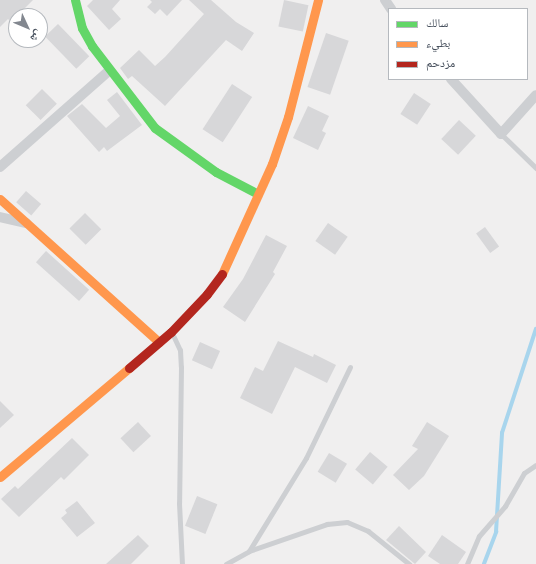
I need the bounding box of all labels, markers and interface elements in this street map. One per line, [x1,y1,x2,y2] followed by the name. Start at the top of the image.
[8,8,48,48] north arrow
[388,8,528,80] legend
[426,16,448,30] text: سالك
[28,27,45,45] text: ش
[426,36,450,50] text: بطيء
[426,56,455,70] text: مزدحم

